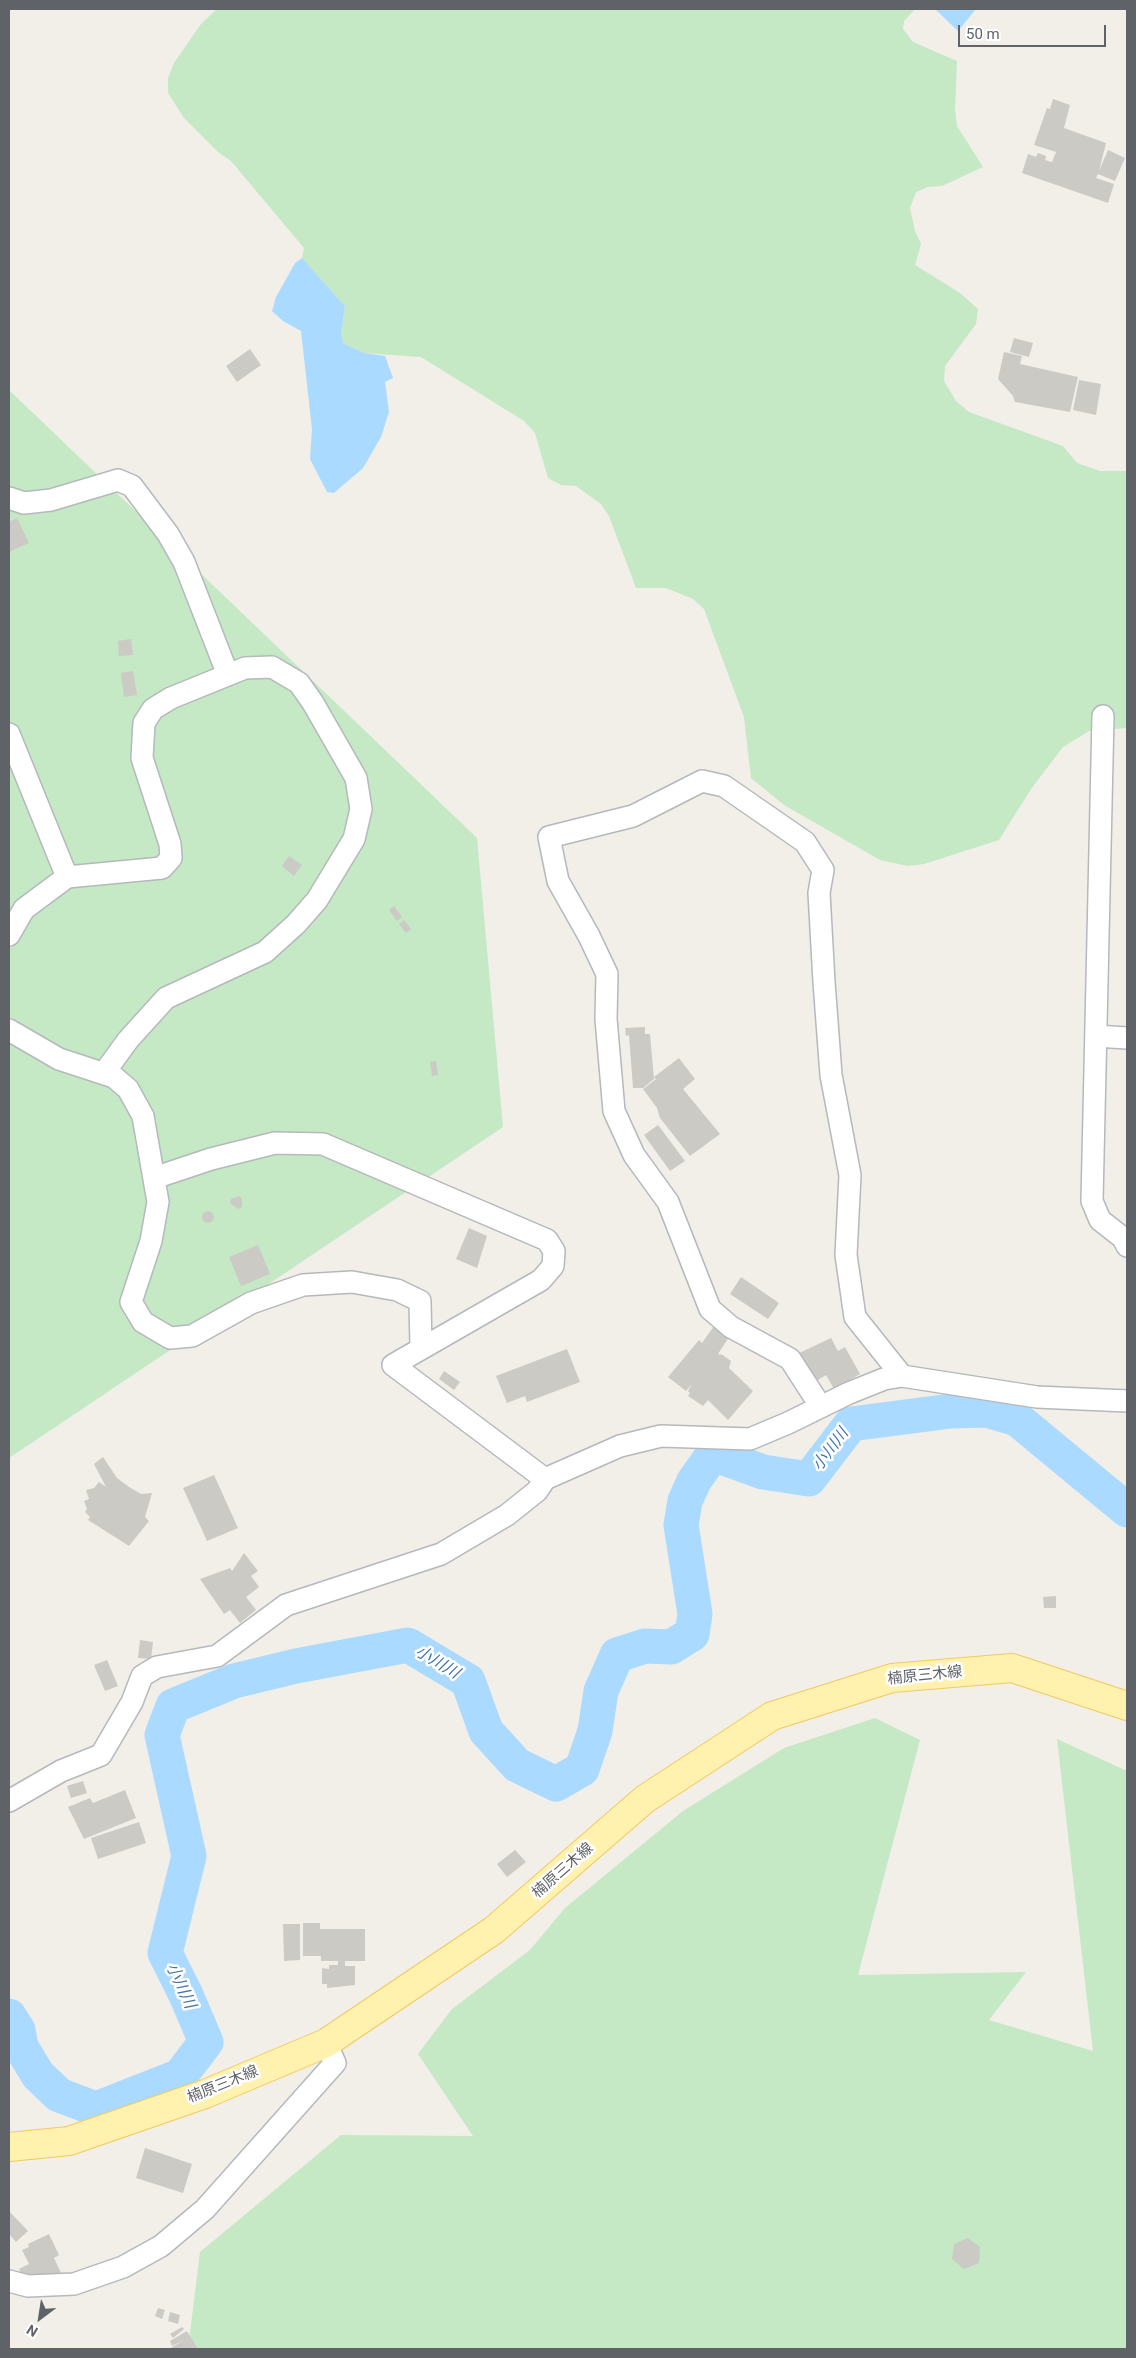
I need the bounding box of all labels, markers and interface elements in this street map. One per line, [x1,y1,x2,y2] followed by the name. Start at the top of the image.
[961,15,1108,47] scale bar
[966,25,1000,43] text: 50 m
[809,1425,853,1475] water label: 小川川
[411,1642,463,1684] water label: 小川川
[887,1663,963,1689] street label: 楠原三木線
[529,1840,597,1902] street label: 楠原三木線
[161,1960,199,2012] water label: 小川川
[185,2063,261,2107] street label: 楠原三木線
[15,2293,65,2343] north arrow
[24,2321,41,2340] text: N

